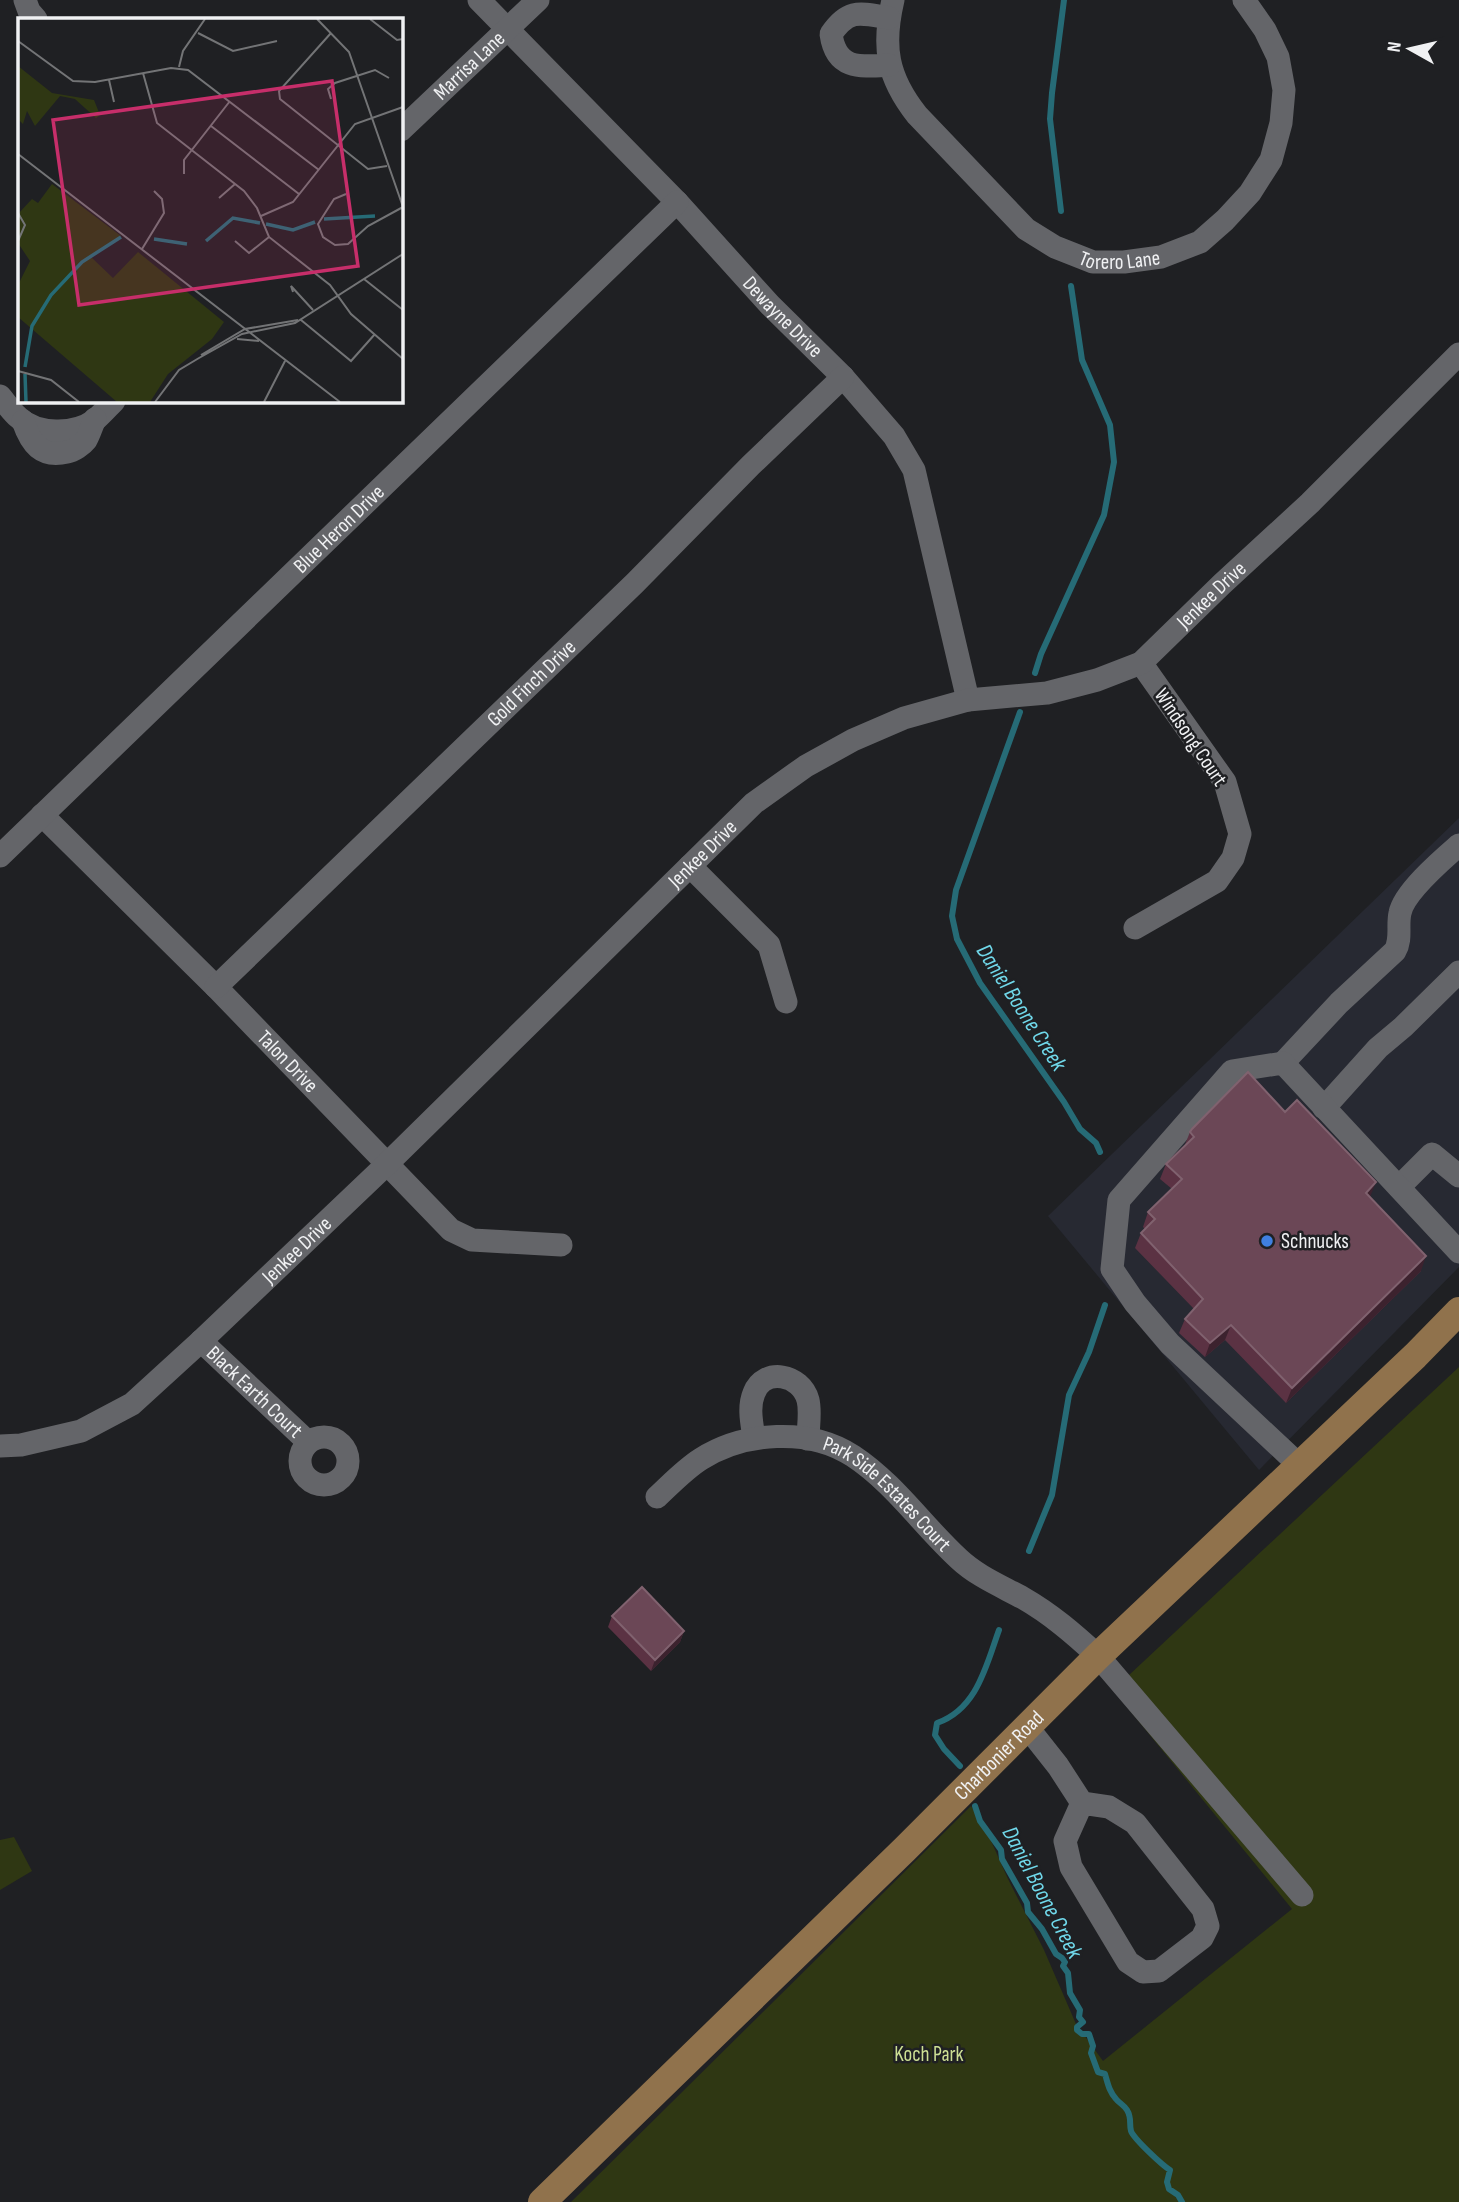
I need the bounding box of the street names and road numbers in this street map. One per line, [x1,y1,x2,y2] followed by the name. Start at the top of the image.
[429,26,510,105] street label: Marrisa Lane
[1075,245,1162,275] street label: Torero Lane
[737,271,828,363] street label: Dewayne Drive
[289,480,390,579] street label: Blue Heron Drive
[1171,556,1251,635] street label: Jenkee Drive
[482,635,581,732] street label: Gold Finch Drive
[1149,684,1232,791] street label: Windsong Court
[663,815,742,894] street label: Jenkee Drive
[252,1025,323,1098] street label: Talon Drive
[256,1211,337,1290] street label: Jenkee Drive
[201,1341,308,1443] street label: Black Earth Court
[820,1431,956,1557] street label: Park Side Estates Court
[949,1706,1049,1806] street label: Charbonier Road

